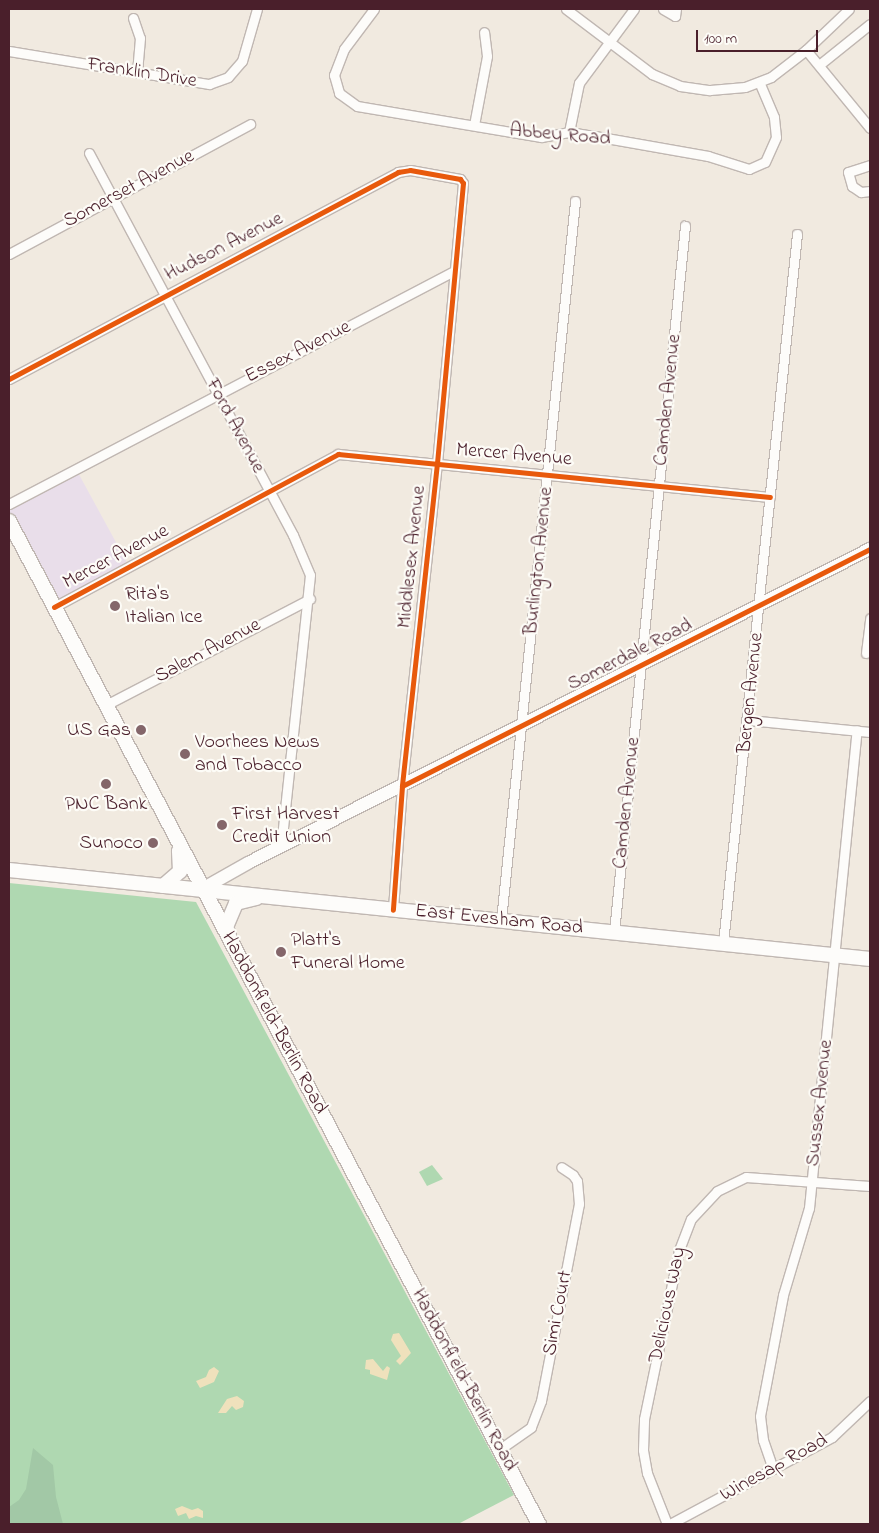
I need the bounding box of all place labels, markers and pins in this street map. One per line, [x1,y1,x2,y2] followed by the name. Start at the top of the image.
[125,582,202,629] place label: Rita's Italian Ice
[109,600,121,612] marker: Rita's Italian Ice
[67,718,131,742] place label: US Gas
[135,724,147,736] marker: US Gas
[195,730,320,777] place label: Voorhees News and Tobacco
[179,748,191,760] marker: Voorhees News and Tobacco
[100,778,112,790] marker: PNC Bank
[65,792,147,816] place label: PNC Bank
[232,802,339,849] place label: First Harvest Credit Union
[216,819,228,831] marker: First Harvest Credit Union
[79,831,143,855] place label: Sunoco
[147,837,159,849] marker: Sunoco
[291,928,405,975] place label: Platt's Funeral Home
[275,946,287,958] marker: Platt's Funeral Home

